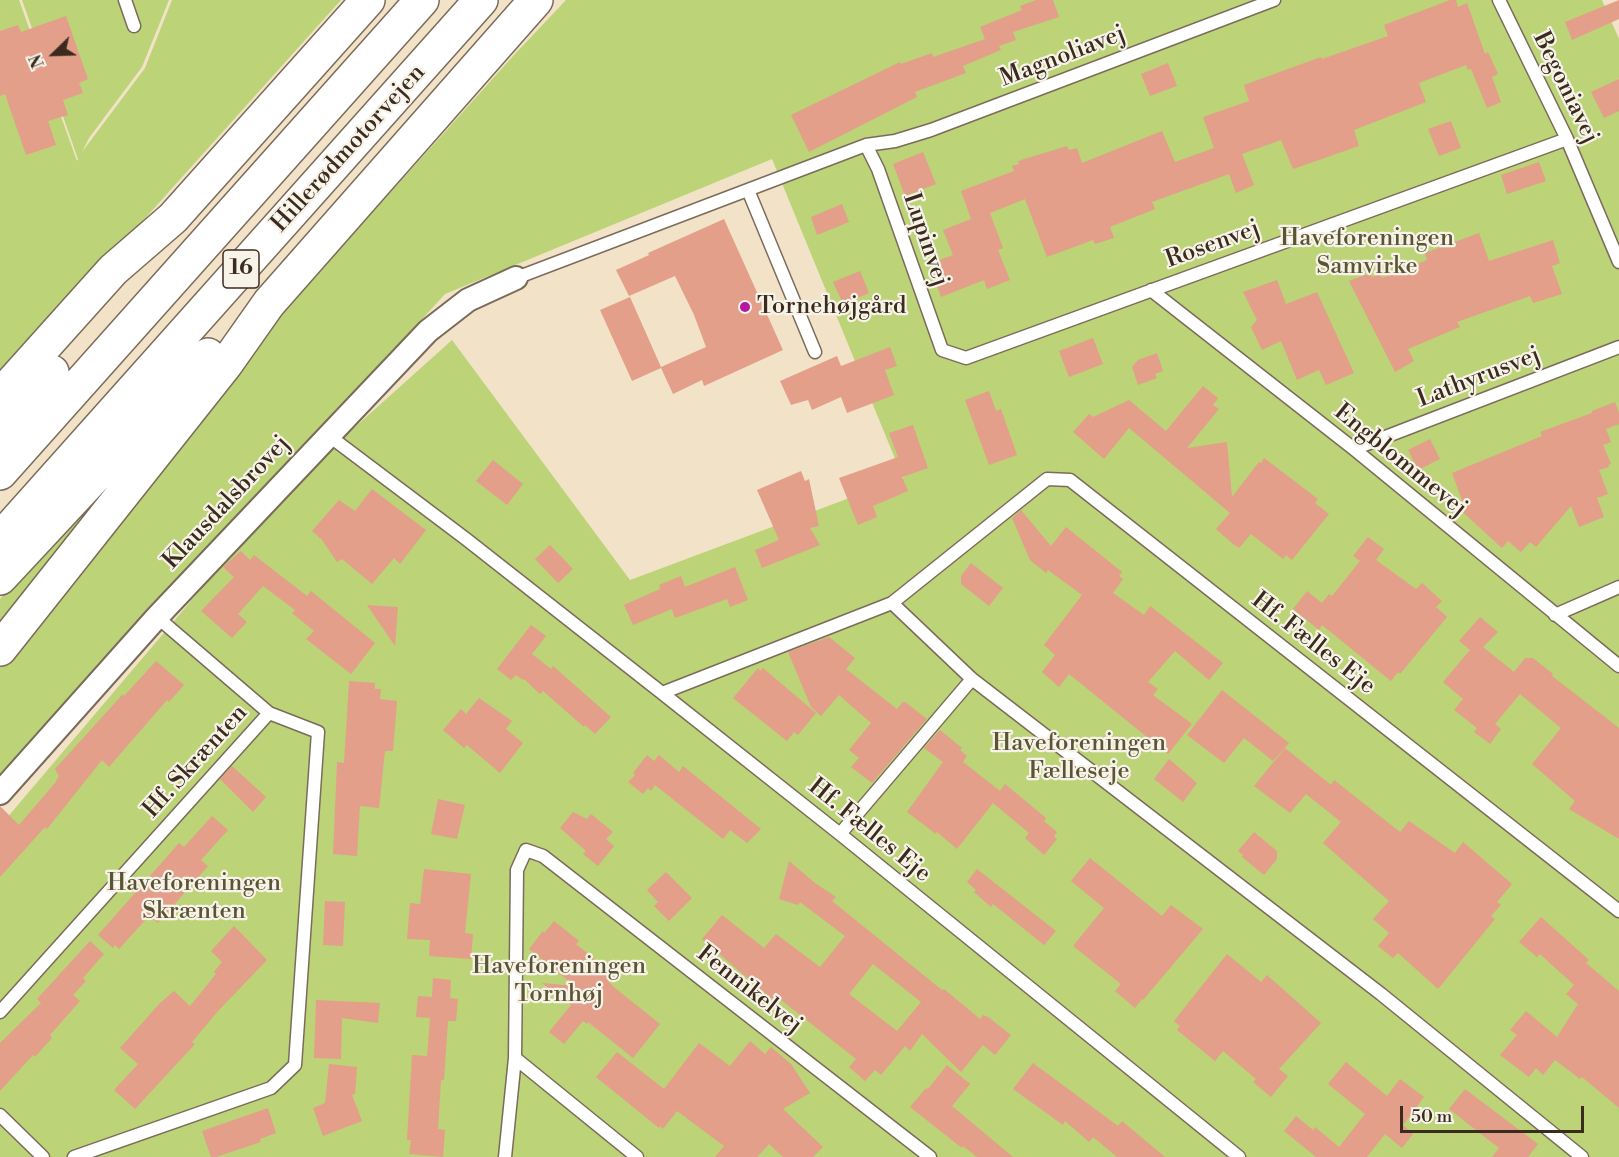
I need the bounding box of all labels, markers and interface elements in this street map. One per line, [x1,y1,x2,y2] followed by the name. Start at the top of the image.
[996,20,1130,94] street label: Magnoliavej
[24,24,84,84] north arrow
[1526,27,1604,149] street label: Begoniavej
[26,51,49,71] text: N
[266,59,432,239] street label: Hillerødmotorvejen
[896,189,954,291] street label: Lupinvej
[1162,215,1264,275] street label: Rosenvej
[1280,225,1454,281] park label: Haveforeningen Samvirke
[223,250,259,288] road number: 16
[757,293,906,321] place label: Tornehøjgård
[738,300,752,314] marker: Tornehøjgård
[1413,341,1545,415] street label: Lathyrusvej
[1327,398,1473,524] street label: Engblommevej
[158,430,296,576] street label: Klausdalsbrovej
[1245,587,1381,701] street label: Hf. Fælles Eje
[138,699,254,825] street label: Hf. Skrænten
[992,730,1166,786] park label: Haveforeningen Fælleseje
[802,773,936,889] street label: Hf. Fælles Eje
[107,870,281,926] park label: Haveforeningen Skrænten
[690,940,808,1040] street label: Fennikelvej
[472,953,646,1009] park label: Haveforeningen Tornhøj
[1403,1094,1588,1132] scale bar
[1411,1105,1452,1128] text: 50 m

